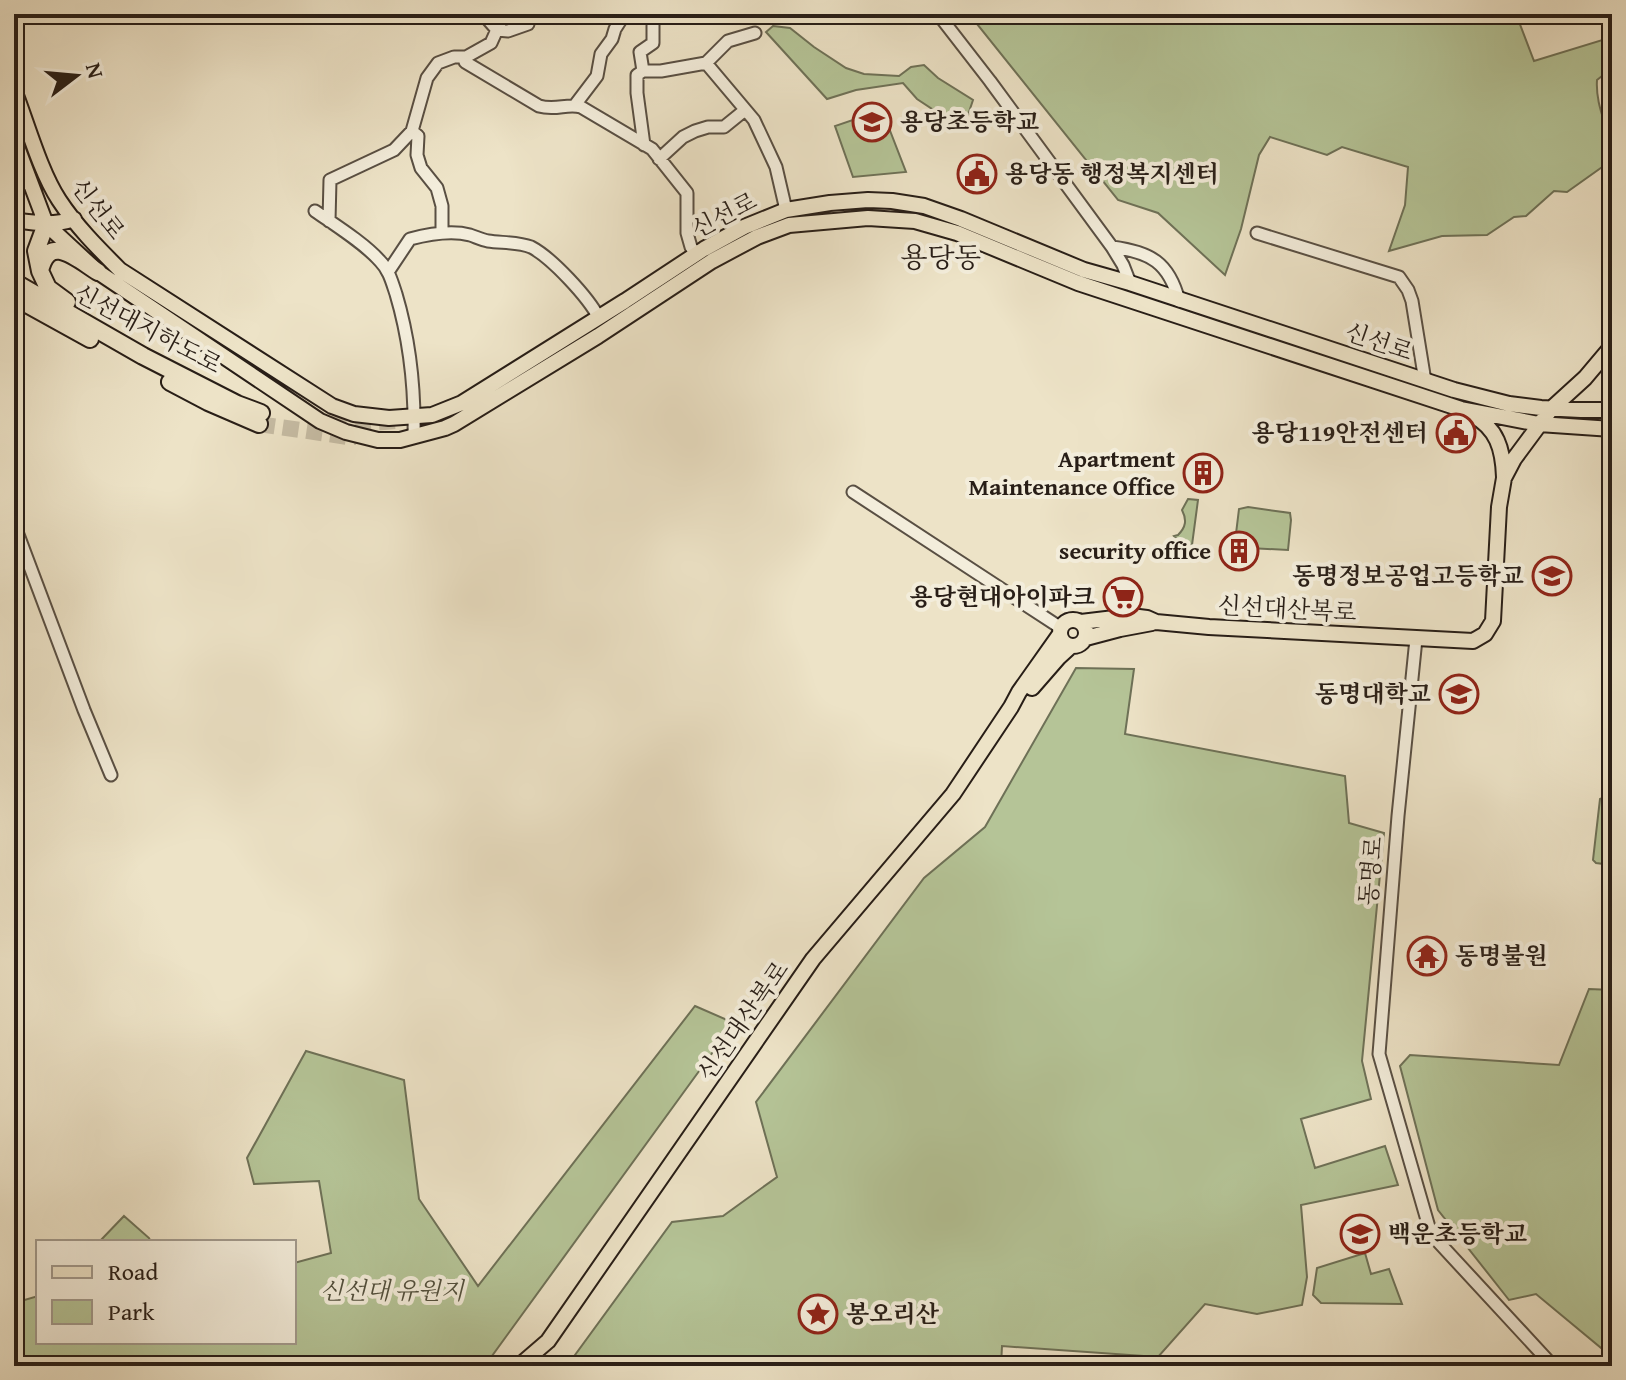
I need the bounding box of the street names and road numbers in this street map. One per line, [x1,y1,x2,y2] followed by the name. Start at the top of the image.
[63,171,134,247] street label: 신선로
[685,183,763,246] street label: 신선로
[68,275,228,382] street label: 신선대지하도로
[1341,314,1418,369] street label: 신선로
[1217,587,1357,630] street label: 신선대산복로
[1350,835,1391,907] street label: 동명로
[688,954,797,1088] street label: 신선대산복로

